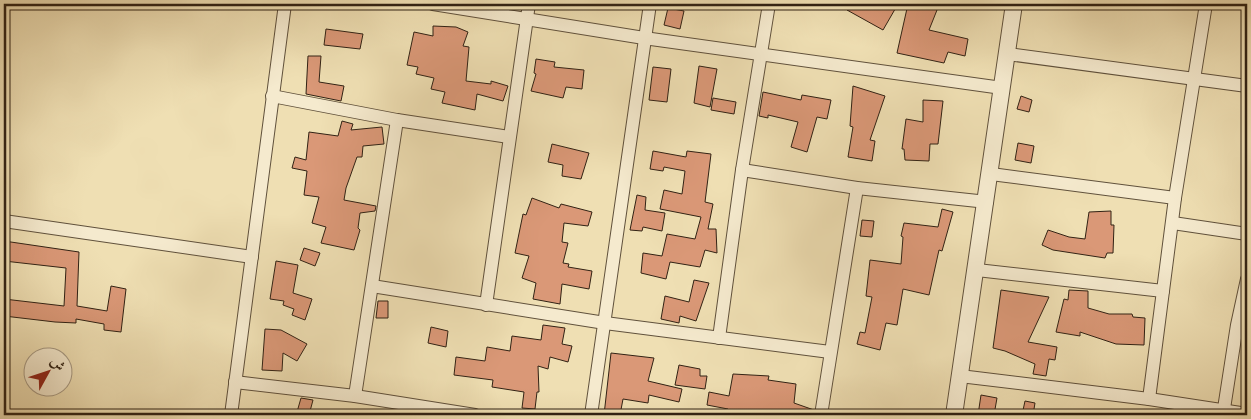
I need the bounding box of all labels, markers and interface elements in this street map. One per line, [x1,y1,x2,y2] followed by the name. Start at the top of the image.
[22,346,72,396] north arrow
[47,353,69,375] text: ش

